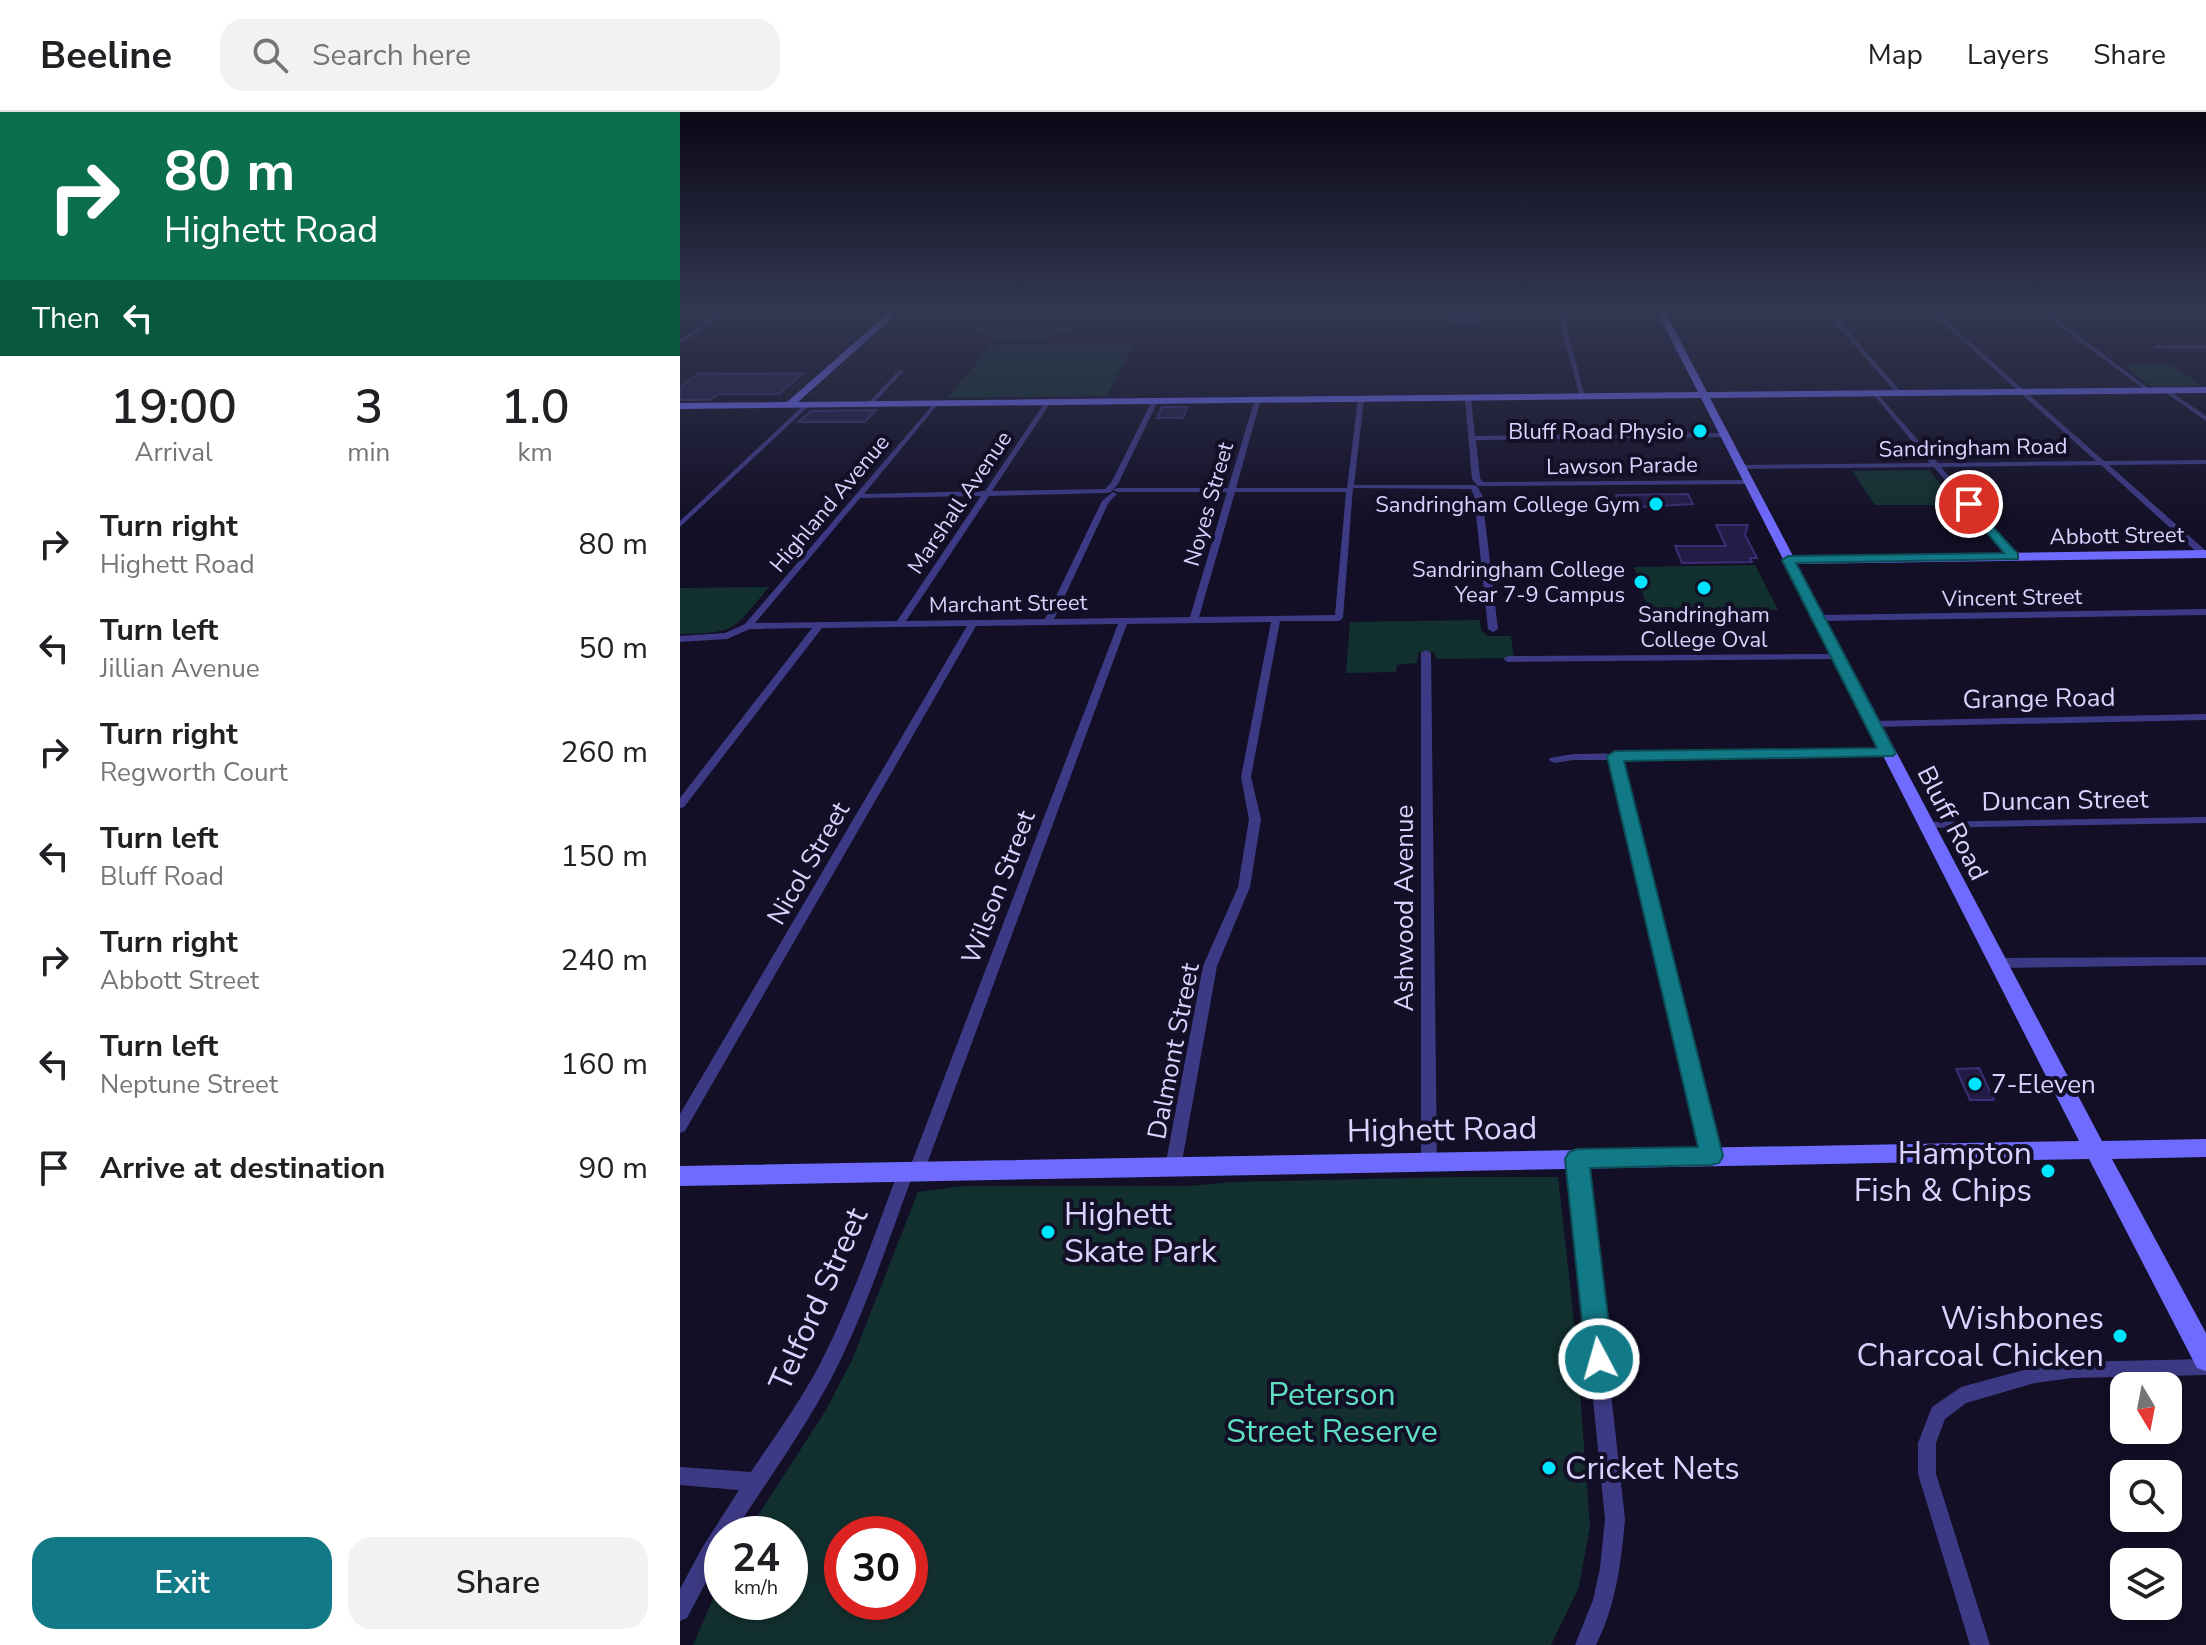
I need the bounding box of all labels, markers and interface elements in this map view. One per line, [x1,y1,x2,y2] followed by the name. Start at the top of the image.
[220,19,780,91] search box
[40,30,172,81] text: Beeline
[248,33,292,77] icon: search
[312,35,471,76] text: Search here
[1868,36,1923,74] text: Map
[1967,36,2049,74] text: Layers
[2093,36,2166,74] text: Share
[164,133,295,210] text: 80 m
[32,144,136,248] icon: right
[164,206,378,255] text: Highett Road
[116,296,160,340] icon: left
[32,298,100,339] text: Then
[110,374,237,440] text: 19:00
[354,374,383,440] text: 3
[501,374,570,440] text: 1.0
[1508,417,1684,447] place label: Bluff Road Physio
[1691,422,1709,440] marker: Bluff Road Physio
[901,425,1019,580] street label: Marshall Avenue
[763,428,896,579] street label: Highland Avenue
[1878,431,2068,465] street label: Sandringham Road
[135,435,213,470] text: Arrival
[347,435,390,470] text: min
[518,435,553,470] text: km
[1177,439,1241,570] street label: Noyes Street
[1546,450,1698,482] street label: Lawson Parade
[1935,470,2003,538] pin
[1947,482,1991,526] icon: arrive
[1375,490,1640,520] place label: Sandringham College Gym
[1647,495,1665,513] marker: Sandringham College Gym
[100,506,238,547] text: Turn right
[2049,520,2185,552] street label: Abbott Street
[32,522,76,566] icon: right
[579,524,648,565] text: 80 m
[100,547,255,582] text: Highett Road
[1412,555,1625,610] place label: Sandringham College Year 7-9 Campus
[1632,573,1650,591] marker: Sandringham College Year 7-9 Campus
[1695,579,1713,597] marker: Sandringham College Oval
[1941,582,2083,614] street label: Vincent Street
[929,588,1088,620] street label: Marchant Street
[1638,600,1770,655] place label: Sandringham College Oval
[100,610,218,651] text: Turn left
[32,626,76,670] icon: left
[579,628,648,669] text: 50 m
[100,651,260,686] text: Jillian Avenue
[1962,680,2116,717] street label: Grange Road
[100,714,238,755] text: Turn right
[32,730,76,774] icon: right
[561,732,648,773] text: 260 m
[100,755,288,790] text: Regworth Court
[1909,760,1996,886] street label: Bluff Road
[1981,782,2150,819] street label: Duncan Street
[759,794,858,931] street label: Nicol Street
[953,805,1044,969] street label: Wilson Street
[1387,805,1422,1011] street label: Ashwood Avenue
[100,818,218,859] text: Turn left
[32,834,76,878] icon: left
[561,836,648,877] text: 150 m
[100,859,224,894] text: Bluff Road
[100,922,238,963] text: Turn right
[32,938,76,982] icon: right
[561,940,648,981] text: 240 m
[1139,959,1208,1142] street label: Dalmont Street
[100,963,259,998] text: Abbott Street
[100,1026,218,1067] text: Turn left
[32,1042,76,1086] icon: left
[561,1044,648,1085] text: 160 m
[100,1067,278,1102] text: Neptune Street
[1991,1067,2096,1102] place label: 7-Eleven
[1966,1075,1984,1093] marker: 7-Eleven
[1346,1106,1538,1153] street label: Highett Road
[1854,1132,2032,1212] place label: Hampton Fish & Chips
[32,1146,76,1190] icon: arrive
[100,1148,385,1189] text: Arrive at destination
[579,1148,648,1189] text: 90 m
[2039,1162,2057,1180] marker: Hampton Fish & Chips
[1064,1193,1218,1273] place label: Highett Skate Park
[759,1200,878,1398] street label: Telford Street
[1039,1223,1057,1241] marker: Highett Skate Park
[1856,1297,2104,1377] place label: Wishbones Charcoal Chicken
[1557,1317,1641,1401] position arrow
[2111,1327,2129,1345] marker: Wishbones Charcoal Chicken
[2110,1372,2182,1444] north arrow
[2110,1372,2182,1620] map controls
[1226,1373,1438,1453] park label: Peterson Street Reserve
[1565,1447,1740,1490] place label: Cricket Nets
[1540,1459,1558,1477] marker: Cricket Nets
[2110,1460,2182,1532] button: search
[824,1516,928,1620] speed limit sign: 30
[732,1531,780,1585] text: 24
[32,1537,332,1629] button: Exit
[348,1537,648,1629] button: Share
[2110,1548,2182,1620] button: layers
[734,1574,778,1601] text: km/h

